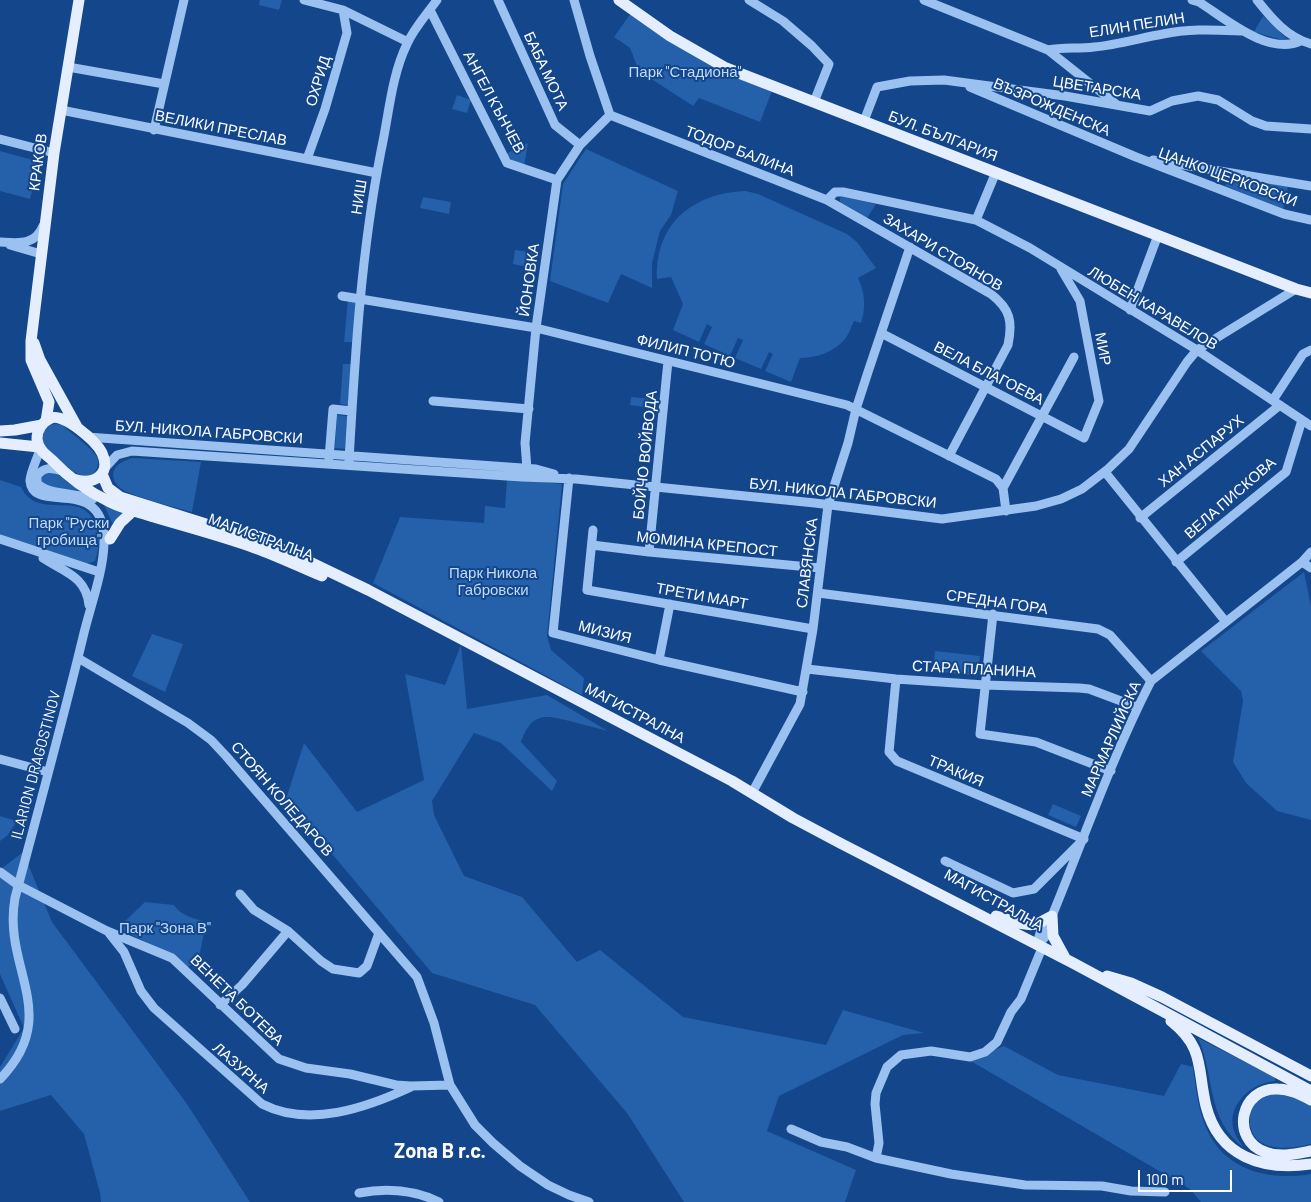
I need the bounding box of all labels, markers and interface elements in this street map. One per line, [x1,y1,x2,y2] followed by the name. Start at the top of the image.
[1088,9,1186,41] street label: ЕЛИН ПЕЛИН
[520,29,572,113] street label: БАБА МОТА
[459,48,529,156] street label: АНГЕЛ КЪНЧЕВ
[302,54,334,108] street label: ОХРИД
[629,63,741,81] park label: Парк "Стадиона"
[1052,72,1142,104] street label: ЦВЕТАРСКА
[991,74,1113,140] street label: ВЪЗРОЖДЕНСКА
[153,106,289,150] street label: ВЕЛИКИ ПРЕСЛАВ
[886,107,1000,165] street label: БУЛ. БЪЛГАРИЯ
[683,122,797,180] street label: ТОДОР БАЛИНА
[25,132,51,192] street label: КРАКОВ
[1156,144,1300,210] street label: ЦАНКО ЦЕРКОВСКИ
[347,178,371,216] street label: НИШ
[880,209,1006,295] street label: ЗАХАРИ СТОЯНОВ
[515,242,543,318] street label: ЙОНОВКА
[1085,262,1221,354] street label: ЛЮБЕН КАРАВЕЛОВ
[635,330,737,372] street label: ФИЛИП ТОТЮ
[1091,331,1115,367] street label: МИР
[931,338,1047,408] street label: ВЕЛА БЛАГОЕВА
[629,390,661,520] street label: БОЙЧО ВОЙВОДА
[1155,411,1247,491] street label: ХАН АСПАРУХ
[114,416,304,448] street label: БУЛ. НИКОЛА ГАБРОВСКИ
[1181,453,1279,543] street label: ВЕЛА ПИСКОВА
[748,474,938,512] street label: БУЛ. НИКОЛА ГАБРОВСКИ
[206,510,316,564] street label: МАГИСТРАЛНА
[29,514,109,549] park label: Парк "Руски гробища"
[793,517,821,609] street label: СЛАВЯНСКА
[635,528,779,560] street label: МОМИНА КРЕПОСТ
[449,564,537,599] park label: Парк Никола Габровски
[655,579,749,613] street label: ТРЕТИ МАРТ
[945,586,1049,618] street label: СРЕДНА ГОРА
[577,617,633,647] street label: МИЗИЯ
[912,657,1036,681] street label: СТАРА ПЛАНИНА
[1077,678,1145,800] street label: МАРМАРЛИЙСКА
[582,679,688,747] street label: МАГИСТРАЛНА
[7,689,65,841] street label: ILARION DRAGOSTINOV
[227,738,337,860] street label: СТОЯН КОЛЕДАРОВ
[926,751,986,791] street label: ТРАКИЯ
[941,865,1047,935] street label: МАГИСТРАЛНА
[119,919,211,937] park label: Парк "Зона В"
[187,951,287,1049] street label: ВЕНЕТА БОТЕВА
[209,1039,273,1097] street label: ЛАЗУРНА
[394,1139,486,1163] district label: Zona B r.c.
[1141,1160,1235,1192] scale bar
[1146,1170,1184,1188] text: 100 m

